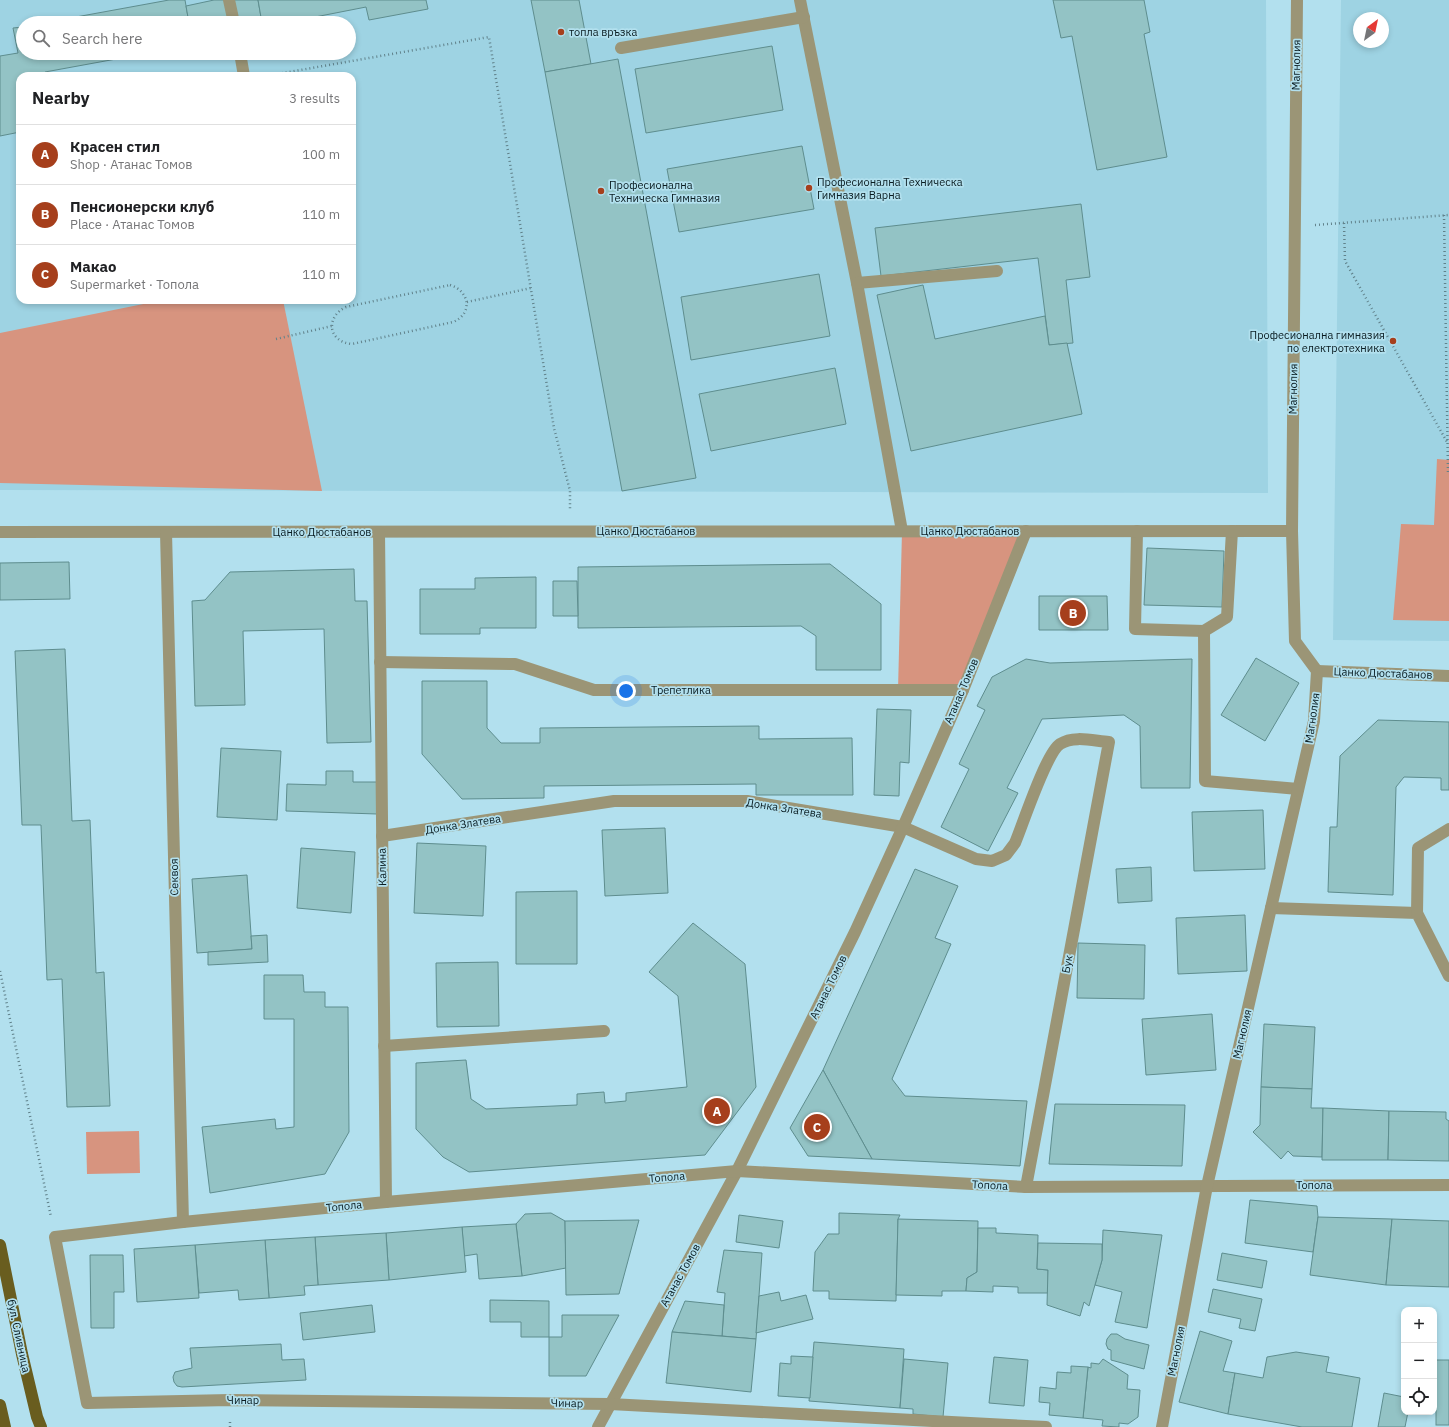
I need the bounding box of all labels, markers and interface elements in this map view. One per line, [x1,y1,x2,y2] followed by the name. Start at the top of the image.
[1353,12,1389,48] north arrow
[16,16,356,60] search box
[569,25,638,39] place label: топла връзка
[30,27,52,49] icon: search
[556,27,566,37] marker: топла връзка
[62,29,142,48] text: Search here
[1289,40,1303,90] street label: Магнолия
[32,87,90,109] text: Nearby
[289,90,340,107] text: 3 results
[70,137,160,156] text: Красен стил
[41,146,49,163] text: A
[302,146,340,163] text: 100 m
[70,156,193,173] text: Shop · Атанас Томов
[817,175,963,202] place label: Професионална Техническа Гимназия Варна
[609,178,720,205] place label: Професионална Техническа Гимназия
[804,183,814,193] marker: Професионална Техническа Гимназия Варна
[596,186,606,196] marker: Професионална Техническа Гимназия
[70,197,214,216] text: Пенсионерски клуб
[41,206,49,223] text: B
[302,206,340,223] text: 110 m
[70,216,195,233] text: Place · Атанас Томов
[70,257,116,276] text: Макао
[41,266,49,283] text: C
[302,266,340,283] text: 110 m
[70,276,199,293] text: Supermarket · Топола
[1250,328,1385,355] place label: Професионална гимназия по електротехника
[1388,336,1398,346] marker: Професионална гимназия по електротехника
[1286,364,1300,414] street label: Магнолия
[597,524,695,538] street label: Цанко Дюстабанов
[921,524,1019,538] street label: Цанко Дюстабанов
[273,525,371,539] street label: Цанко Дюстабанов
[1060,598,1086,628] pin: B
[941,656,981,726] street label: Атанас Томов
[1333,664,1433,682] street label: Цанко Дюстабанов
[616,681,636,701] your location
[651,683,711,697] street label: Трепетлика
[1302,692,1322,744] street label: Магнолия
[745,795,823,821] street label: Донка Златева
[424,811,502,837] street label: Донка Златева
[375,848,389,886] street label: Калина
[167,858,181,896] street label: Секвоя
[806,953,850,1021] street label: Атанас Томов
[1058,954,1076,974] street label: Бук
[1229,1008,1255,1060] street label: Магнолия
[704,1096,730,1126] pin: A
[804,1112,830,1142] pin: C
[648,1168,686,1186] street label: Топола
[972,1177,1009,1193] street label: Топола
[1296,1178,1332,1192] street label: Топола
[325,1197,363,1215] street label: Топола
[657,1241,703,1309] street label: Атанас Томов
[4,1298,34,1374] street label: бул. Сливница
[1401,1307,1437,1415] map controls
[1401,1307,1437,1343] button: +
[1164,1325,1188,1377] street label: Магнолия
[1401,1343,1437,1379] button: −
[1401,1379,1437,1415] button: locate
[227,1393,259,1407] street label: Чинар
[551,1396,583,1410] street label: Чинар

